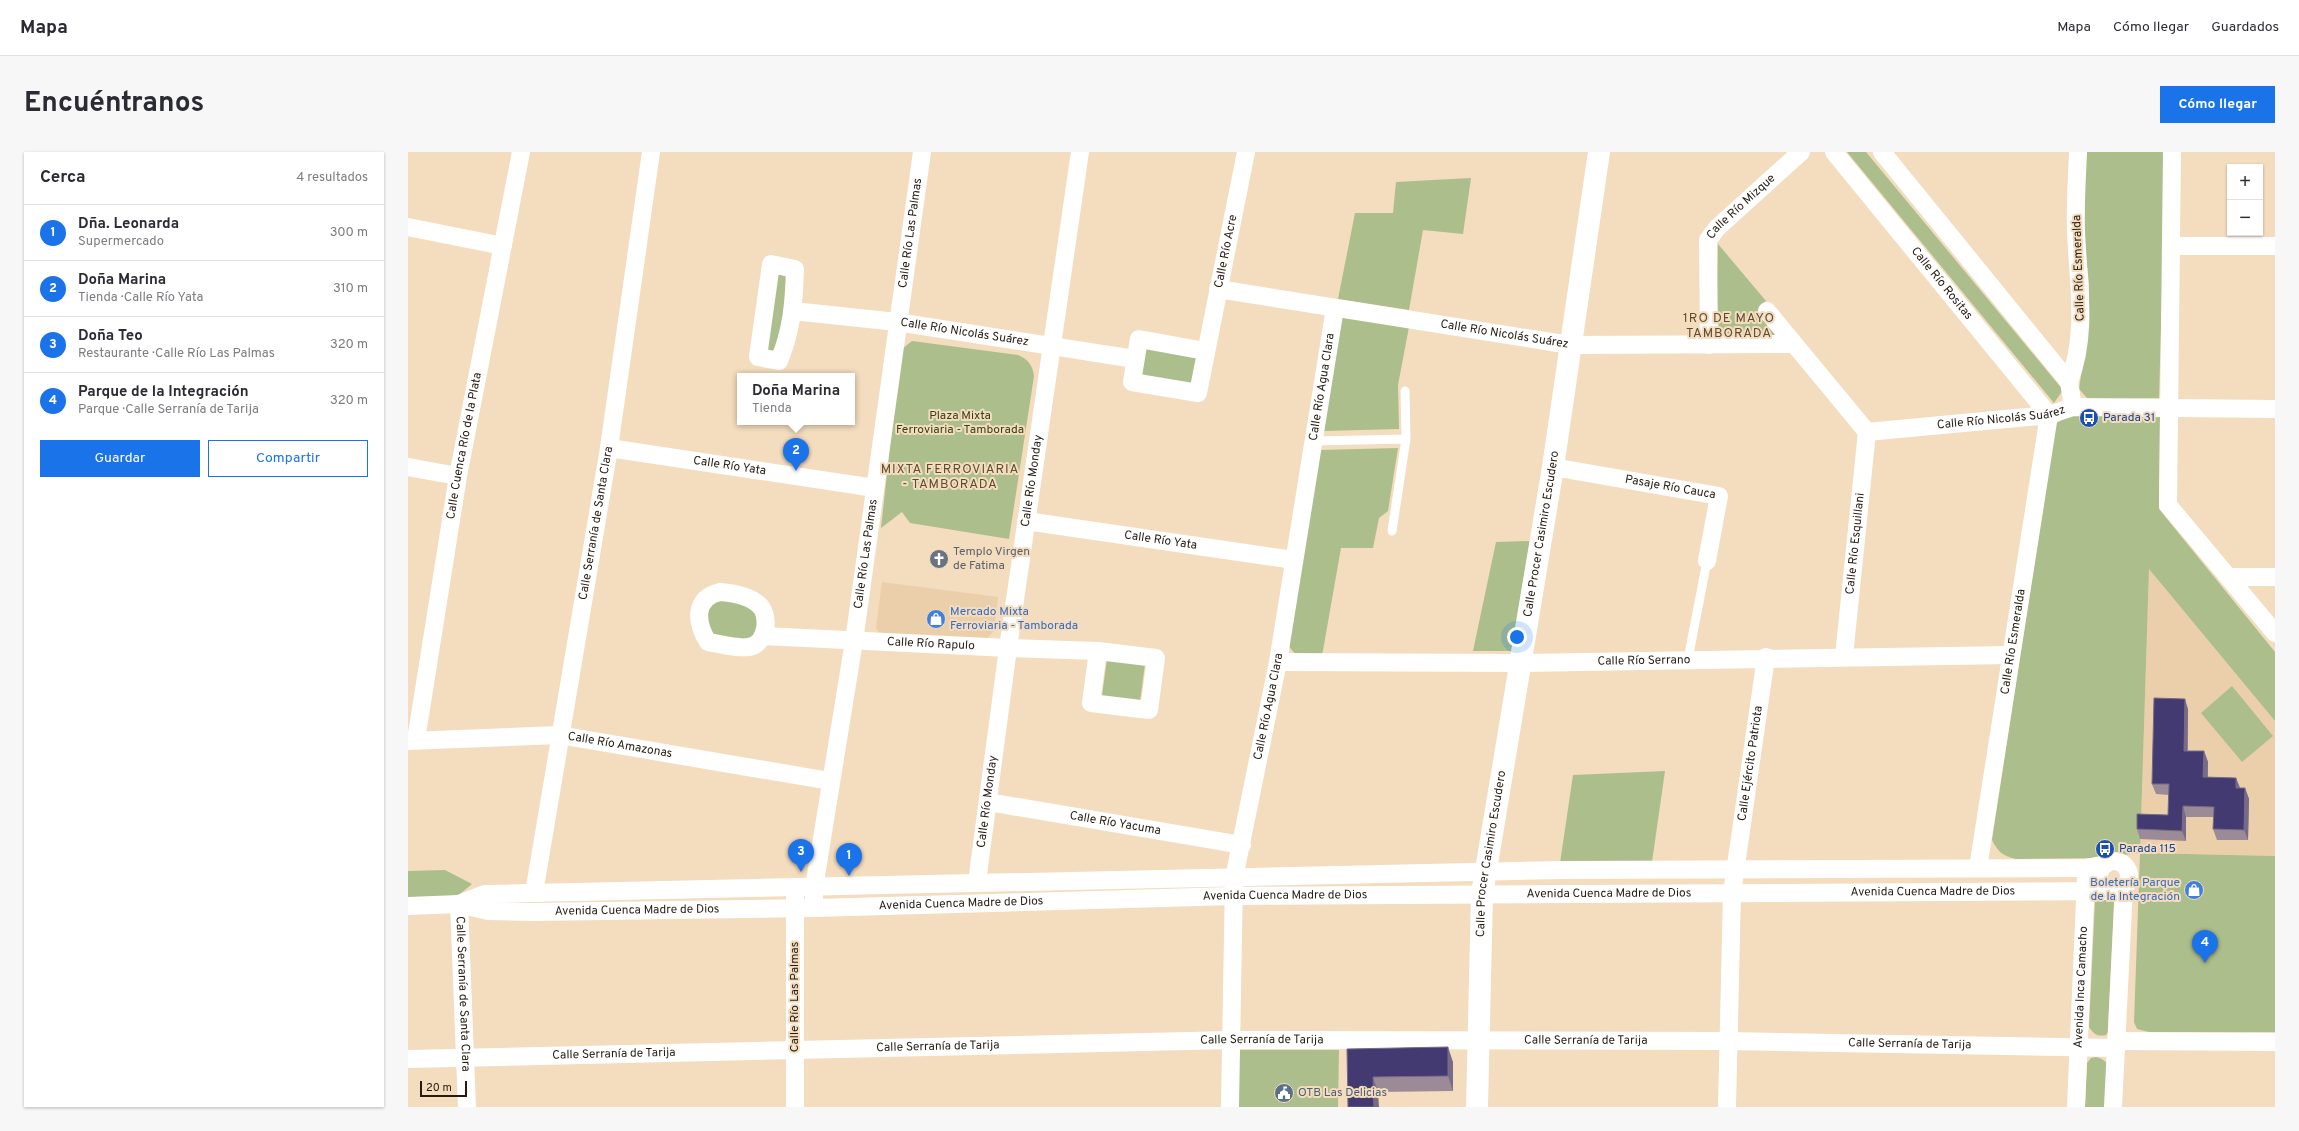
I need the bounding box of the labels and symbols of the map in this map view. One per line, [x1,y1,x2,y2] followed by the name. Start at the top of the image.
[1703,171,1779,243] street label: Calle Río Mizque
[895,177,926,289] street label: Calle Río Las Palmas
[1211,213,1241,290] street label: Calle Río Acre
[2069,214,2089,322] street label: Calle Río Esmeralda
[1907,244,1976,323] street label: Calle Río Rositas
[1683,311,1775,342] district label: 1RO DE MAYO TAMBORADA
[899,315,1030,350] street label: Calle Río Nicolás Suárez
[1439,316,1570,353] street label: Calle Río Nicolás Suárez
[1306,332,1339,442] street label: Calle Río Agua Clara
[443,371,486,521] street label: Calle Cuenca Río de la Plata
[1936,402,2068,433] street label: Calle Río Nicolás Suárez
[2078,407,2100,429] bus stop icon: Parada 31
[896,408,1024,438] park label: Plaza Mixta Ferroviaria - Tamborada
[2103,410,2155,426] place label: Parada 31
[1018,434,1047,528] street label: Calle Río Monday
[783,438,809,471] pin: 2
[575,445,617,601] street label: Calle Serranía de Santa Clara
[1520,450,1563,618] street label: Calle Procer Casimiro Escudero
[692,453,767,480] street label: Calle Río Yata
[881,462,1019,493] district label: MIXTA FERROVIARIA - TAMBORADA
[1624,472,1717,503] street label: Pasaje Río Cauca
[1842,492,1869,595] street label: Calle Río Esquillani
[851,498,882,610] street label: Calle Río Las Palmas
[1123,527,1198,554] street label: Calle Río Yata
[953,544,1030,574] place label: Templo Virgen de Fatima
[928,548,950,570] church icon: Templo Virgen de Fatima
[1997,588,2030,696] street label: Calle Río Esmeralda
[950,604,1078,634] place label: Mercado Mixta Ferroviaria - Tamborada
[925,608,947,630] shop icon: Mercado Mixta Ferroviaria - Tamborada
[1507,627,1527,647] your location
[886,634,975,654] street label: Calle Río Rapulo
[1250,652,1287,761] street label: Calle Río Agua Clara
[1597,652,1691,670] street label: Calle Río Serrano
[1734,705,1767,822] street label: Calle Ejército Patriota
[566,729,674,762] street label: Calle Río Amazonas
[974,755,1002,849] street label: Calle Río Monday
[1473,769,1510,937] street label: Calle Procer Casimiro Escudero
[1068,808,1162,839] street label: Calle Río Yacuma
[2094,838,2116,860] bus stop icon: Parada 115
[788,839,814,872] pin: 3
[2119,841,2176,857] place label: Parada 115
[836,843,862,876] pin: 1
[2090,875,2180,905] place label: Boletería Parque de la Integración
[2183,879,2205,901] shop icon: Boletería Parque de la Integración
[1851,884,2015,900] street label: Avenida Cuenca Madre de Dios
[1527,885,1691,902] street label: Avenida Cuenca Madre de Dios
[1202,887,1367,905] street label: Avenida Cuenca Madre de Dios
[878,893,1044,914] street label: Avenida Cuenca Madre de Dios
[555,901,720,920] street label: Avenida Cuenca Madre de Dios
[451,916,474,1072] street label: Calle Serranía de Santa Clara
[2071,926,2092,1048] street label: Avenida Inca Camacho
[2192,930,2218,963] pin: 4
[787,942,803,1052] street label: Calle Río Las Palmas
[1200,1032,1323,1049] street label: Calle Serranía de Tarija
[1524,1033,1647,1049] street label: Calle Serranía de Tarija
[1848,1035,1972,1053] street label: Calle Serranía de Tarija
[876,1037,1000,1056] street label: Calle Serranía de Tarija
[552,1045,676,1064] street label: Calle Serranía de Tarija
[420,1079,467,1098] scale bar
[1273,1082,1295,1104] public building icon: OTB Las Delicias
[1298,1085,1387,1101] place label: OTB Las Delicias

